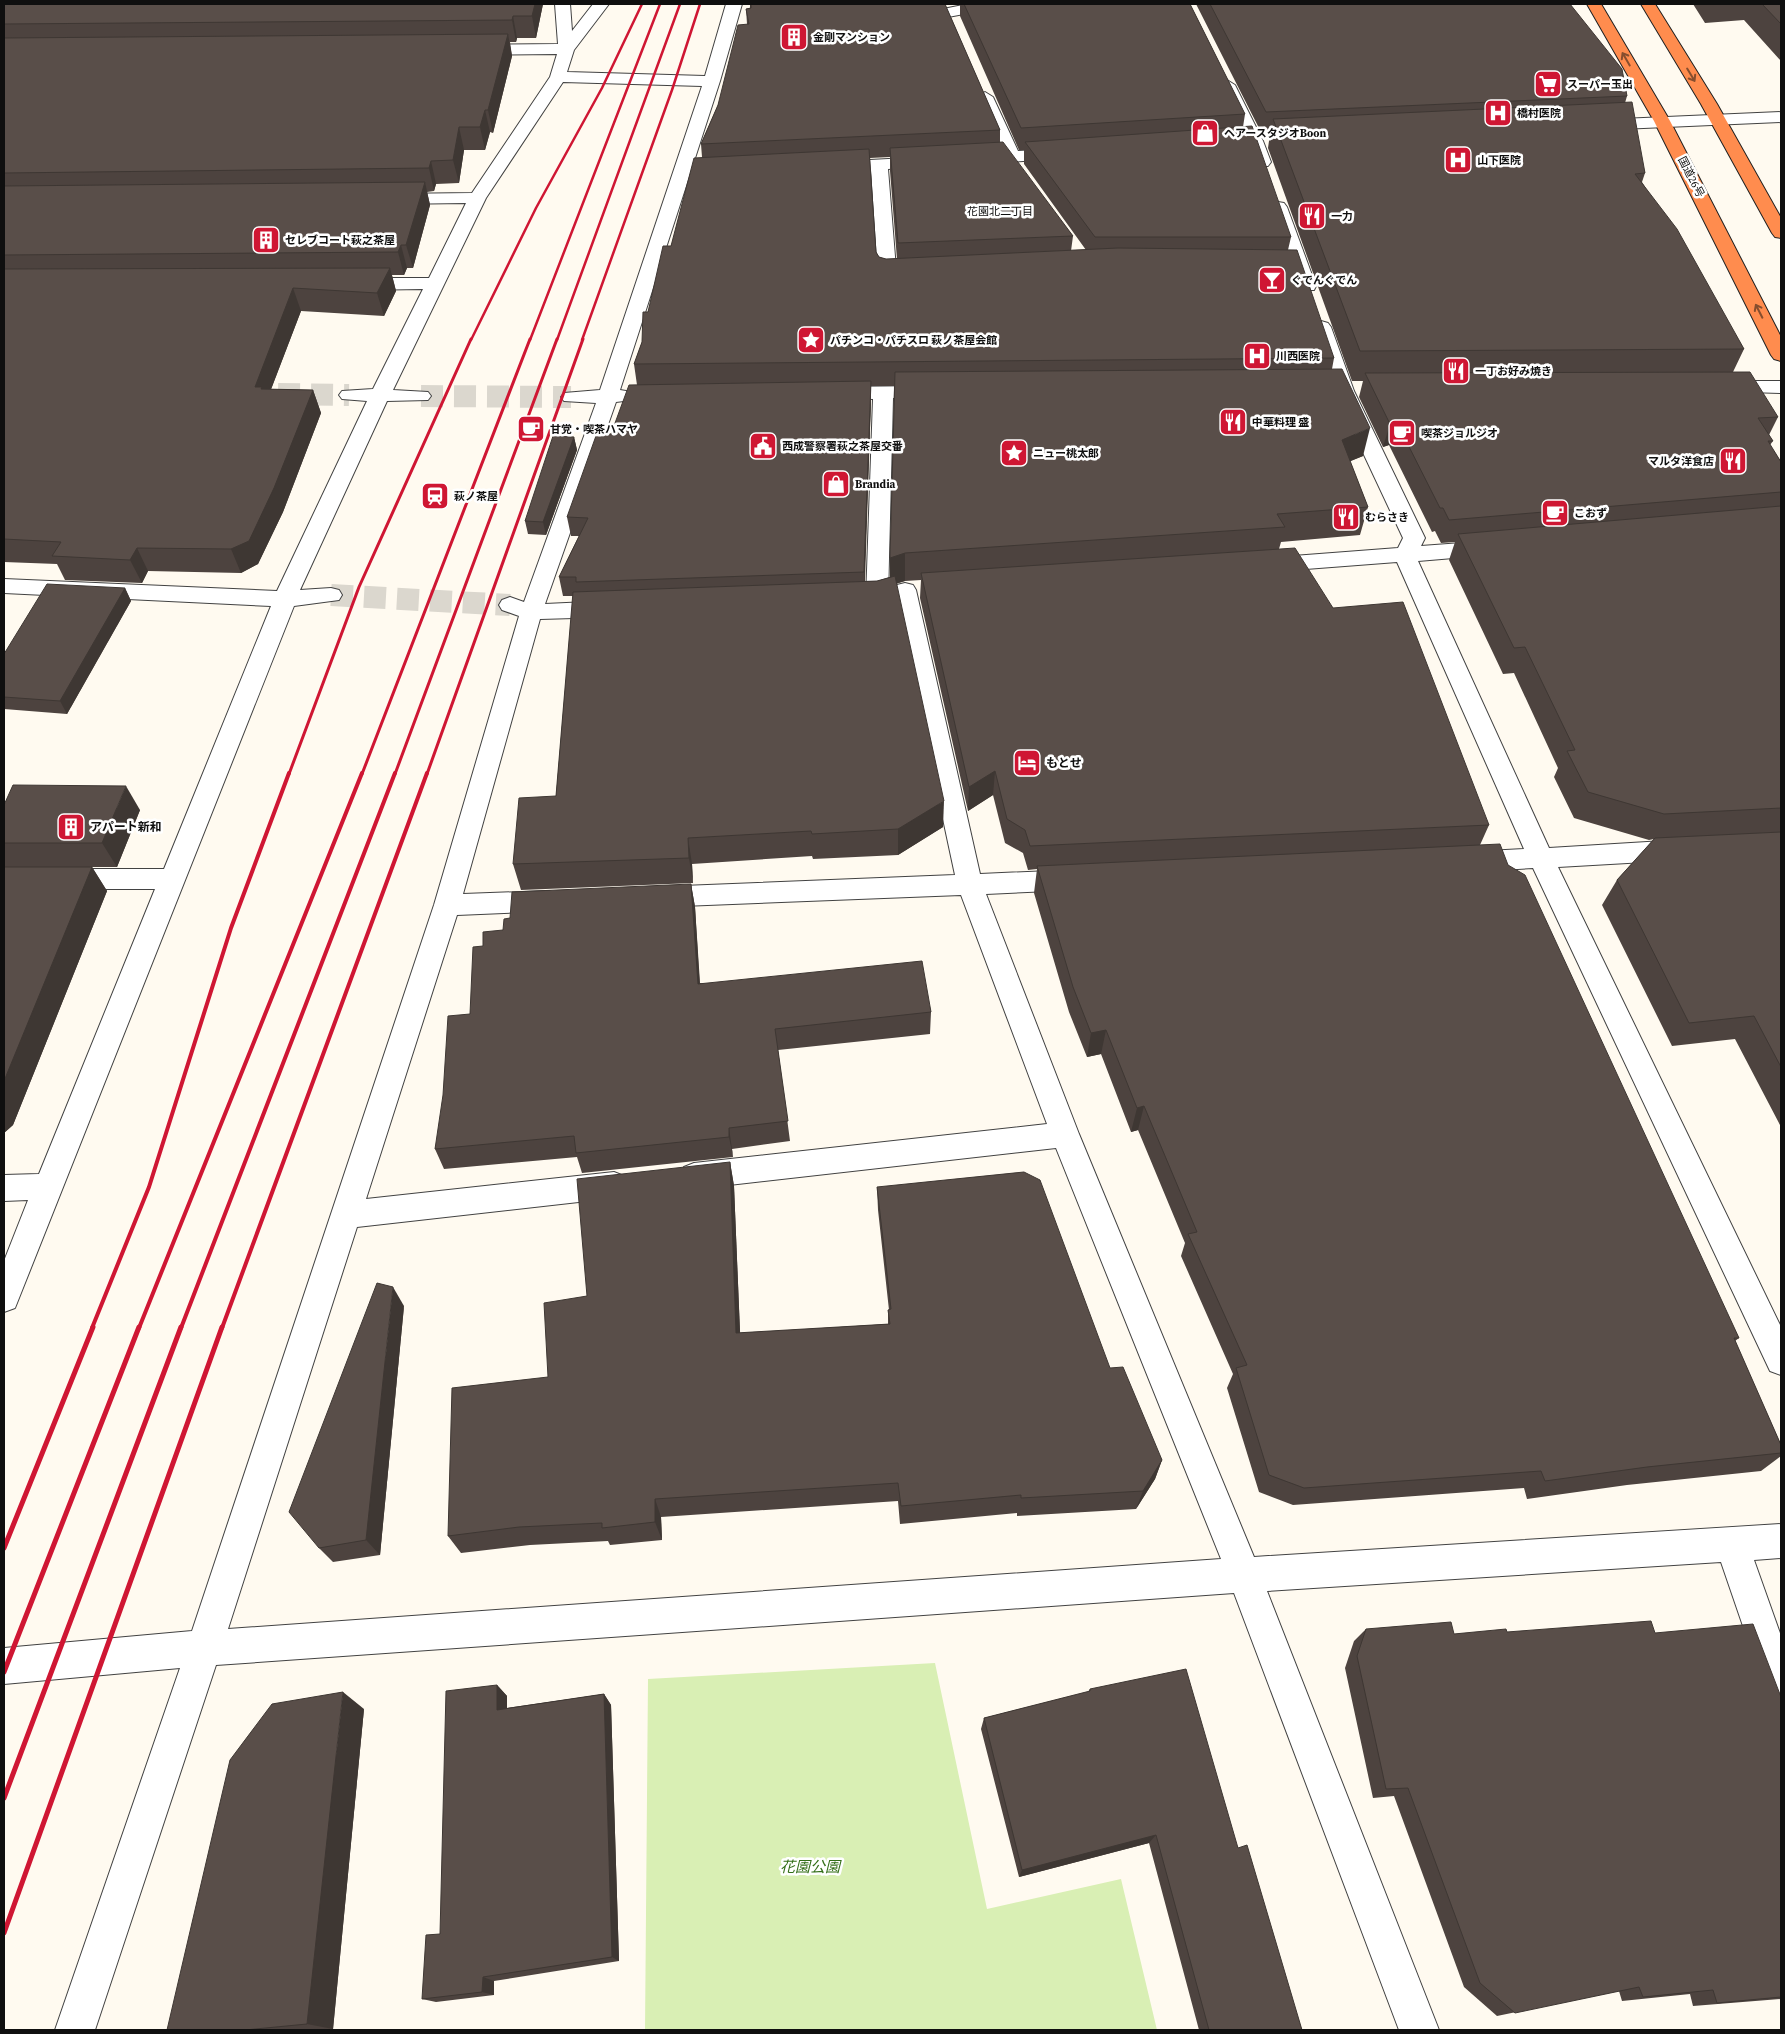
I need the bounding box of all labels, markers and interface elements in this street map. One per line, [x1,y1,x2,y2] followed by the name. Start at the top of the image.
[779,22,809,52] building icon: 金剛マンション
[813,30,890,45] place label: 金剛マンション
[1620,53,1630,67] one-way arrow
[1687,68,1697,82] one-way arrow
[1533,69,1563,99] supermarket icon: スーパー玉出
[1567,77,1633,92] place label: スーパー玉出
[1483,98,1513,128] hospital icon: 橋村医院
[1517,106,1561,121] place label: 橋村医院
[1190,118,1220,148] shop icon: ヘアースタジオBoon
[1224,126,1327,141] place label: ヘアースタジオBoon
[1443,145,1473,175] hospital icon: 山下医院
[1477,153,1521,168] place label: 山下医院
[1674,154,1708,200] street label: 国道26号
[1297,201,1327,231] restaurant icon: 一力
[967,204,1033,219] district label: 花園北二丁目
[1331,209,1353,224] place label: 一力
[251,225,281,255] building icon: セレブコート萩之茶屋
[285,233,395,248] place label: セレブコート萩之茶屋
[1257,265,1287,295] bar icon: ぐでんぐでん
[1291,273,1357,288] place label: ぐでんぐでん
[1754,304,1763,319] one-way arrow
[796,325,826,355] place icon: パチンコ・パチスロ 萩ノ茶屋会館
[830,333,997,348] place label: パチンコ・パチスロ 萩ノ茶屋会館
[1242,341,1272,371] hospital icon: 川西医院
[1276,349,1320,364] place label: 川西医院
[1441,356,1471,386] restaurant icon: 一丁お好み焼き
[1475,364,1552,379] place label: 一丁お好み焼き
[1218,407,1248,437] restaurant icon: 中華料理 盛
[516,414,546,444] cafe icon: 甘党・喫茶ハマヤ
[1252,415,1309,430] place label: 中華料理 盛
[1387,418,1417,448] cafe icon: 喫茶ジョルジオ
[550,422,638,437] place label: 甘党・喫茶ハマヤ
[1421,426,1498,441] place label: 喫茶ジョルジオ
[748,431,778,461] public building icon: 西成警察署萩之茶屋交番
[999,438,1029,468] place icon: ニュー桃太郎
[782,439,903,454] place label: 西成警察署萩之茶屋交番
[1033,446,1099,461] place label: ニュー桃太郎
[1718,446,1748,476] restaurant icon: マルタ洋食店
[1648,454,1714,469] place label: マルタ洋食店
[821,469,851,499] shop icon: Brandia
[855,477,896,492] place label: Brandia
[420,481,450,511] station icon: 萩ノ茶屋
[454,489,498,504] place label: 萩ノ茶屋
[1540,498,1570,528] cafe icon: こおず
[1331,502,1361,532] restaurant icon: むらさき
[1574,506,1607,521] place label: こおず
[1365,510,1409,525] place label: むらさき
[1012,748,1042,778] hotel icon: もとせ
[1046,755,1082,771] place label: もとせ
[56,812,86,842] building icon: アパート新和
[90,819,162,835] place label: アパート新和
[780,1856,842,1877] park label: 花園公園

